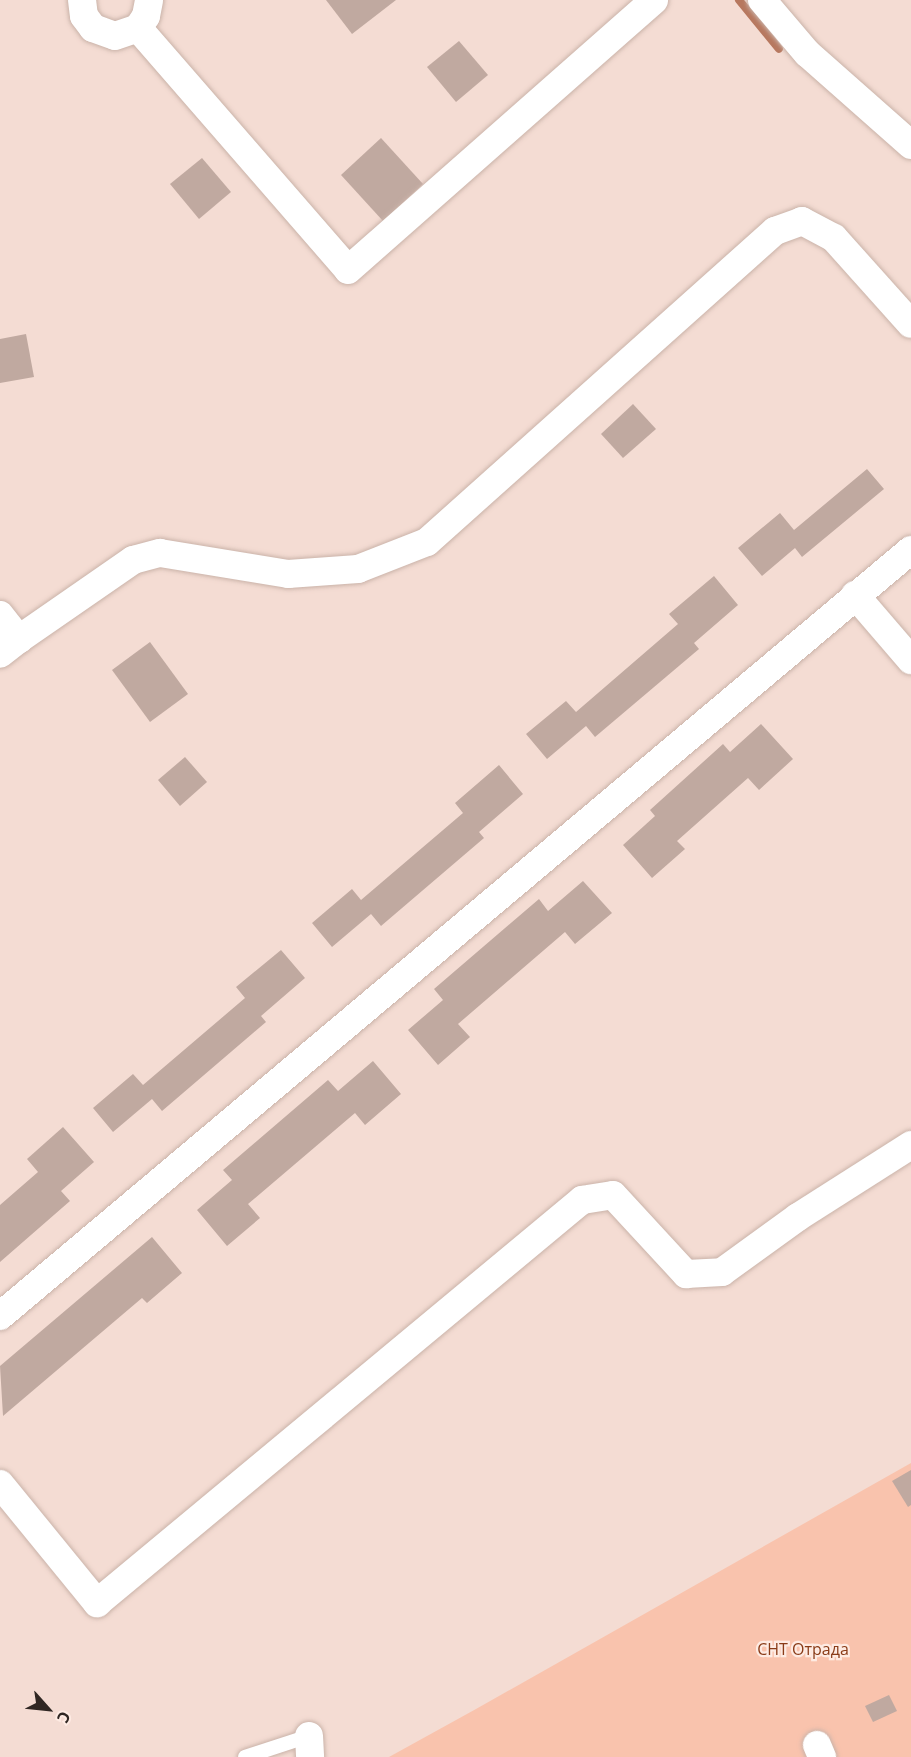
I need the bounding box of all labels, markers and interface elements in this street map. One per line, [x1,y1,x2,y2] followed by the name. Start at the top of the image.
[757,1639,849,1659] park label: СНТ Отрада
[18,1679,78,1739] north arrow
[52,1708,76,1727] text: С

